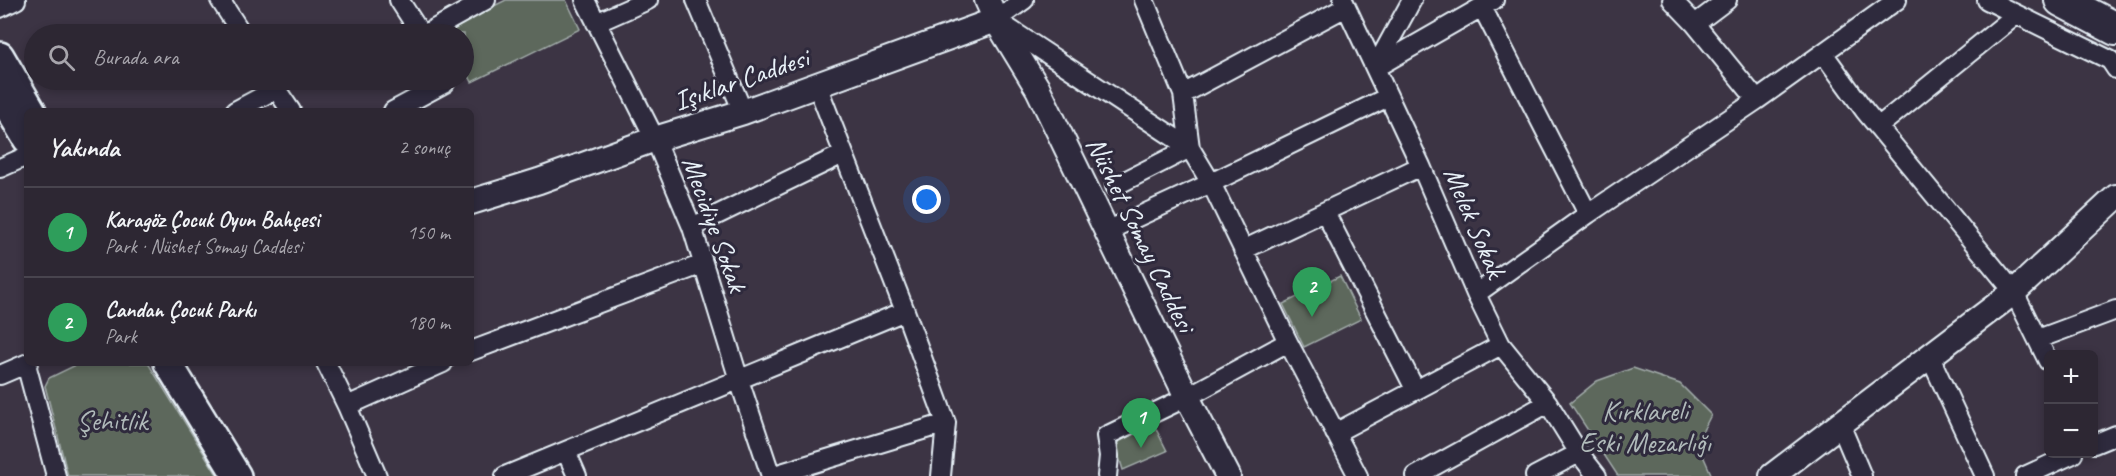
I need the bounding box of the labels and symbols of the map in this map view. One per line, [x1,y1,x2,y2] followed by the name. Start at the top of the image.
[669,38,817,118] street label: Işıklar Caddesi
[1079,131,1205,341] street label: Nüshet Somay Caddesi
[674,152,756,298] street label: Mecidiye Sokak
[1436,162,1515,285] street label: Melek Sokak
[912,185,941,214] your location
[1292,268,1332,317] pin: 2
[1579,393,1712,460] park label: Kırklareli Eski Mezarlığı
[1122,398,1160,448] pin: 1
[77,403,150,438] park label: Şehitlik

